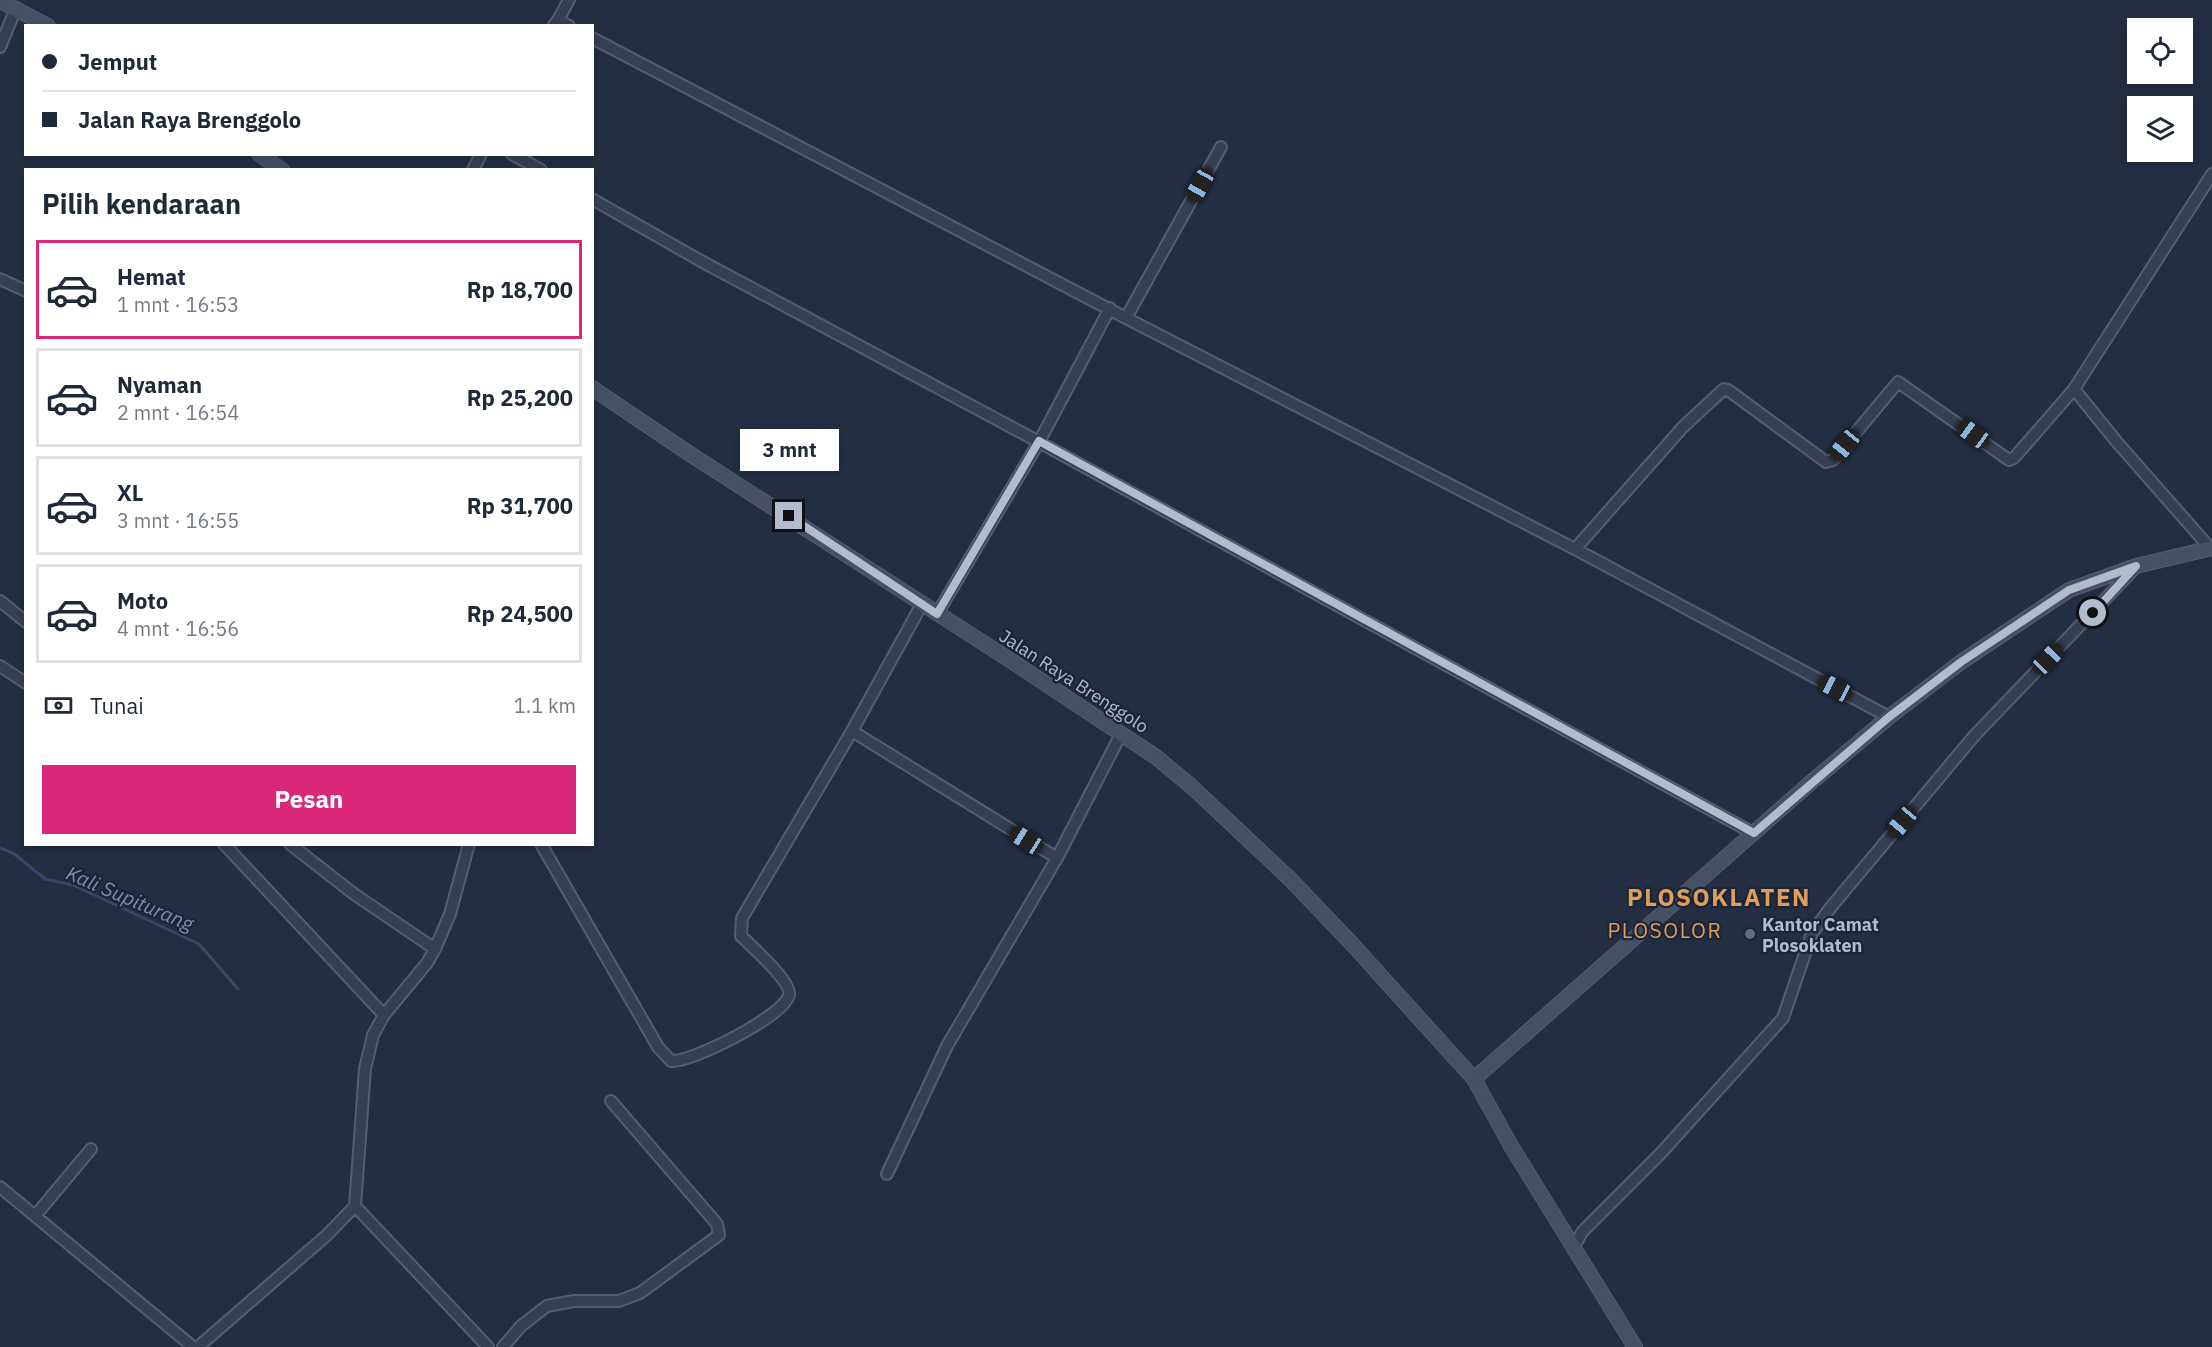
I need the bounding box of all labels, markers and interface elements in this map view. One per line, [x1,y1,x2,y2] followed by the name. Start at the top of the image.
[2127,18,2193,162] map controls
[2127,18,2193,84] button: locate
[78,47,157,76] text: Jemput
[2127,96,2193,162] button: layers
[78,105,301,134] text: Jalan Raya Brenggolo
[1183,165,1217,205] car
[42,186,241,221] text: Pilih kendaraan
[117,262,186,291] text: Hemat
[45,263,99,317] icon: car
[467,275,573,304] text: Rp 18,700
[117,291,239,318] text: 1 mnt · 16:53
[117,370,202,399] text: Nyaman
[45,371,99,425] icon: car
[467,383,573,412] text: Rp 25,200
[117,399,239,426] text: 2 mnt · 16:54
[1953,416,1993,452] car
[1827,425,1863,465] car
[740,429,838,471] callout: 3 mnt
[762,436,817,463] text: 3 mnt
[117,478,143,507] text: XL
[45,479,99,533] icon: car
[467,491,573,520] text: Rp 31,700
[775,502,802,529] route end
[117,507,239,534] text: 3 mnt · 16:55
[117,586,168,615] text: Moto
[45,587,99,641] icon: car
[467,599,573,628] text: Rp 24,500
[2079,599,2106,626] route start
[117,615,239,642] text: 4 mnt · 16:56
[995,624,1153,738] street label: Jalan Raya Brenggolo
[2029,640,2067,678] car
[1815,672,1855,704] car
[42,689,75,722] icon: cash
[90,691,144,720] text: Tunai
[514,692,576,719] text: 1.1 km
[42,765,576,834] button: Pesan
[1884,802,1920,842] car
[1006,823,1046,857] car
[62,859,199,937] water label: Kali Supiturang
[1627,881,1811,913] district label: PLOSOKLATEN
[1762,913,1879,957] place label: Kantor Camat Plosoklaten
[1608,916,1722,944] district label: PLOSOLOR
[1743,927,1757,941] marker: Kantor Camat Plosoklaten

